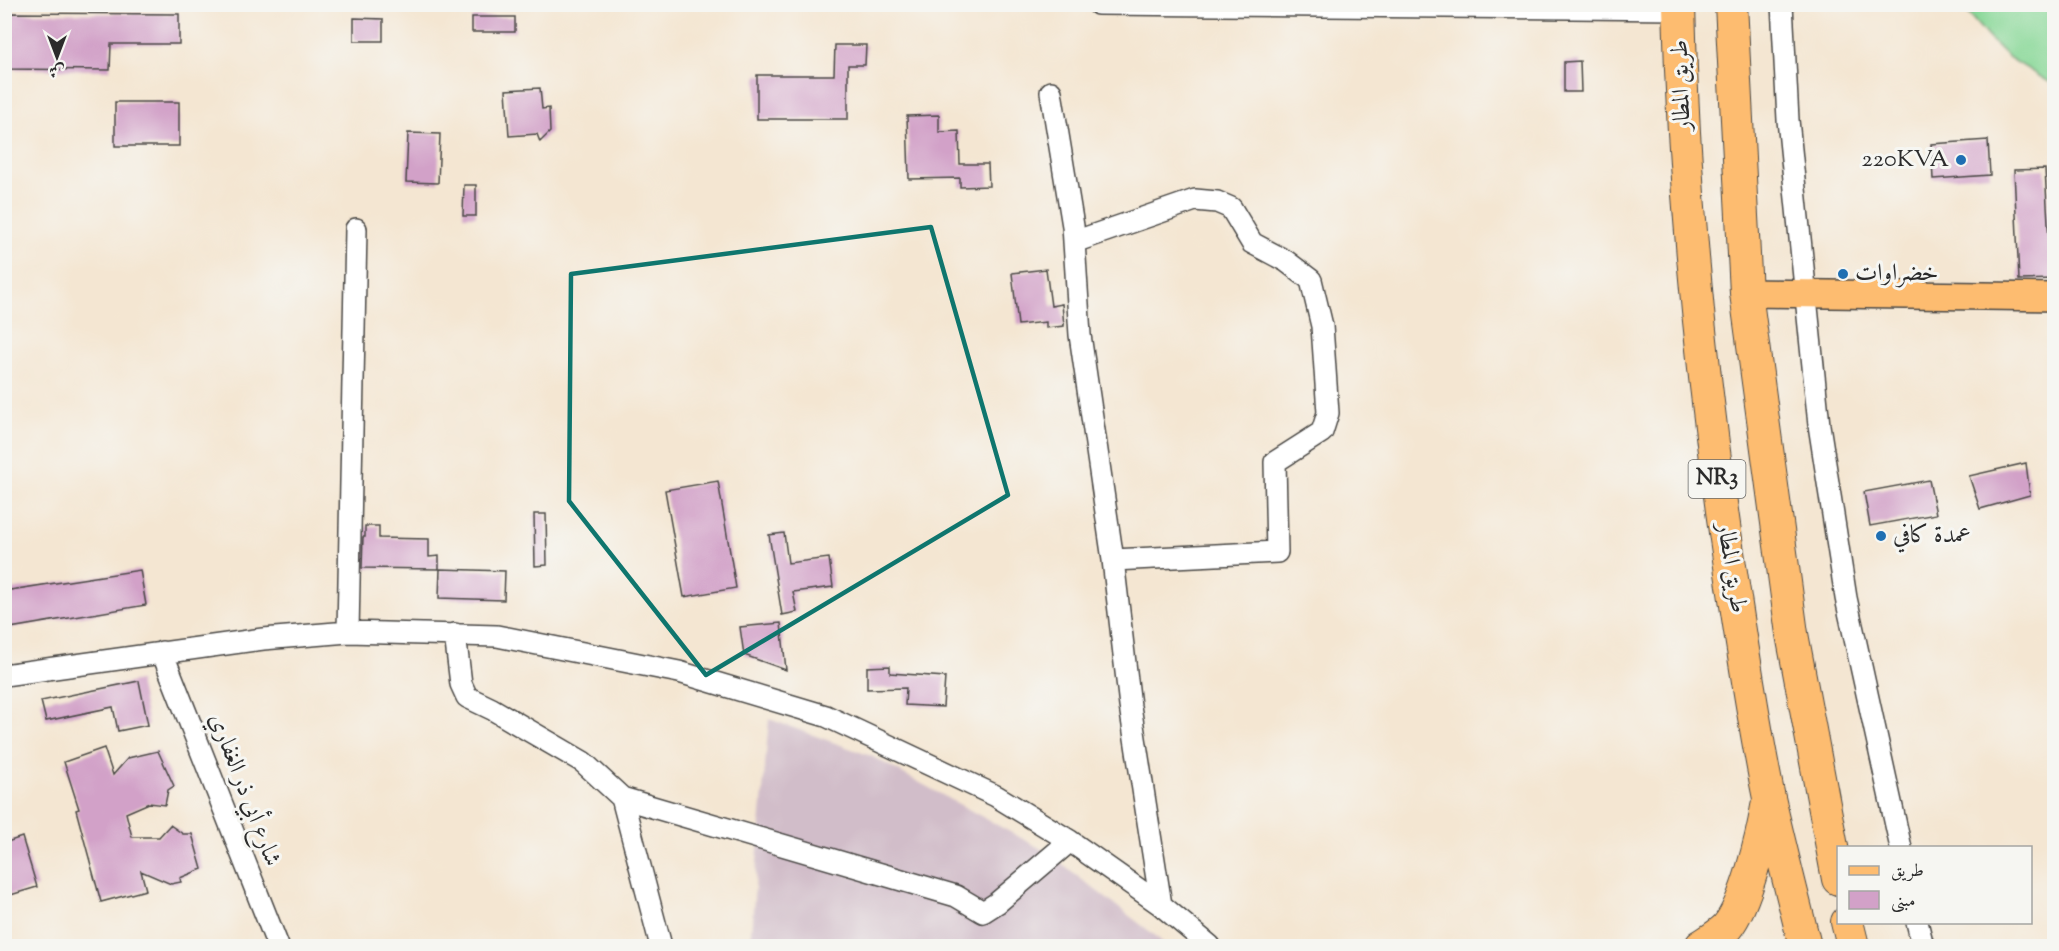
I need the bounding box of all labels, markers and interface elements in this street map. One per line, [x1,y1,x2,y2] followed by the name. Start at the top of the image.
[27,27,87,87] north arrow
[1663,39,1701,133] street label: طريق المطار
[49,58,65,81] text: ش
[1861,143,1950,177] place label: 220KVA
[1954,153,1968,167] marker: 220KVA
[1855,257,1938,291] place label: خضراوات
[1836,267,1850,281] marker: خضراوات
[1688,460,1746,498] road number: NR3
[1707,518,1755,616] street label: طريق المطار
[1893,519,1971,553] place label: عمدة كافي
[1874,529,1888,543] marker: عمدة كافي
[198,708,291,872] street label: شارع أبي ذر الغفاري
[1837,846,2032,924] legend
[1891,859,1924,885] text: طريق
[1891,889,1916,915] text: مبنى

